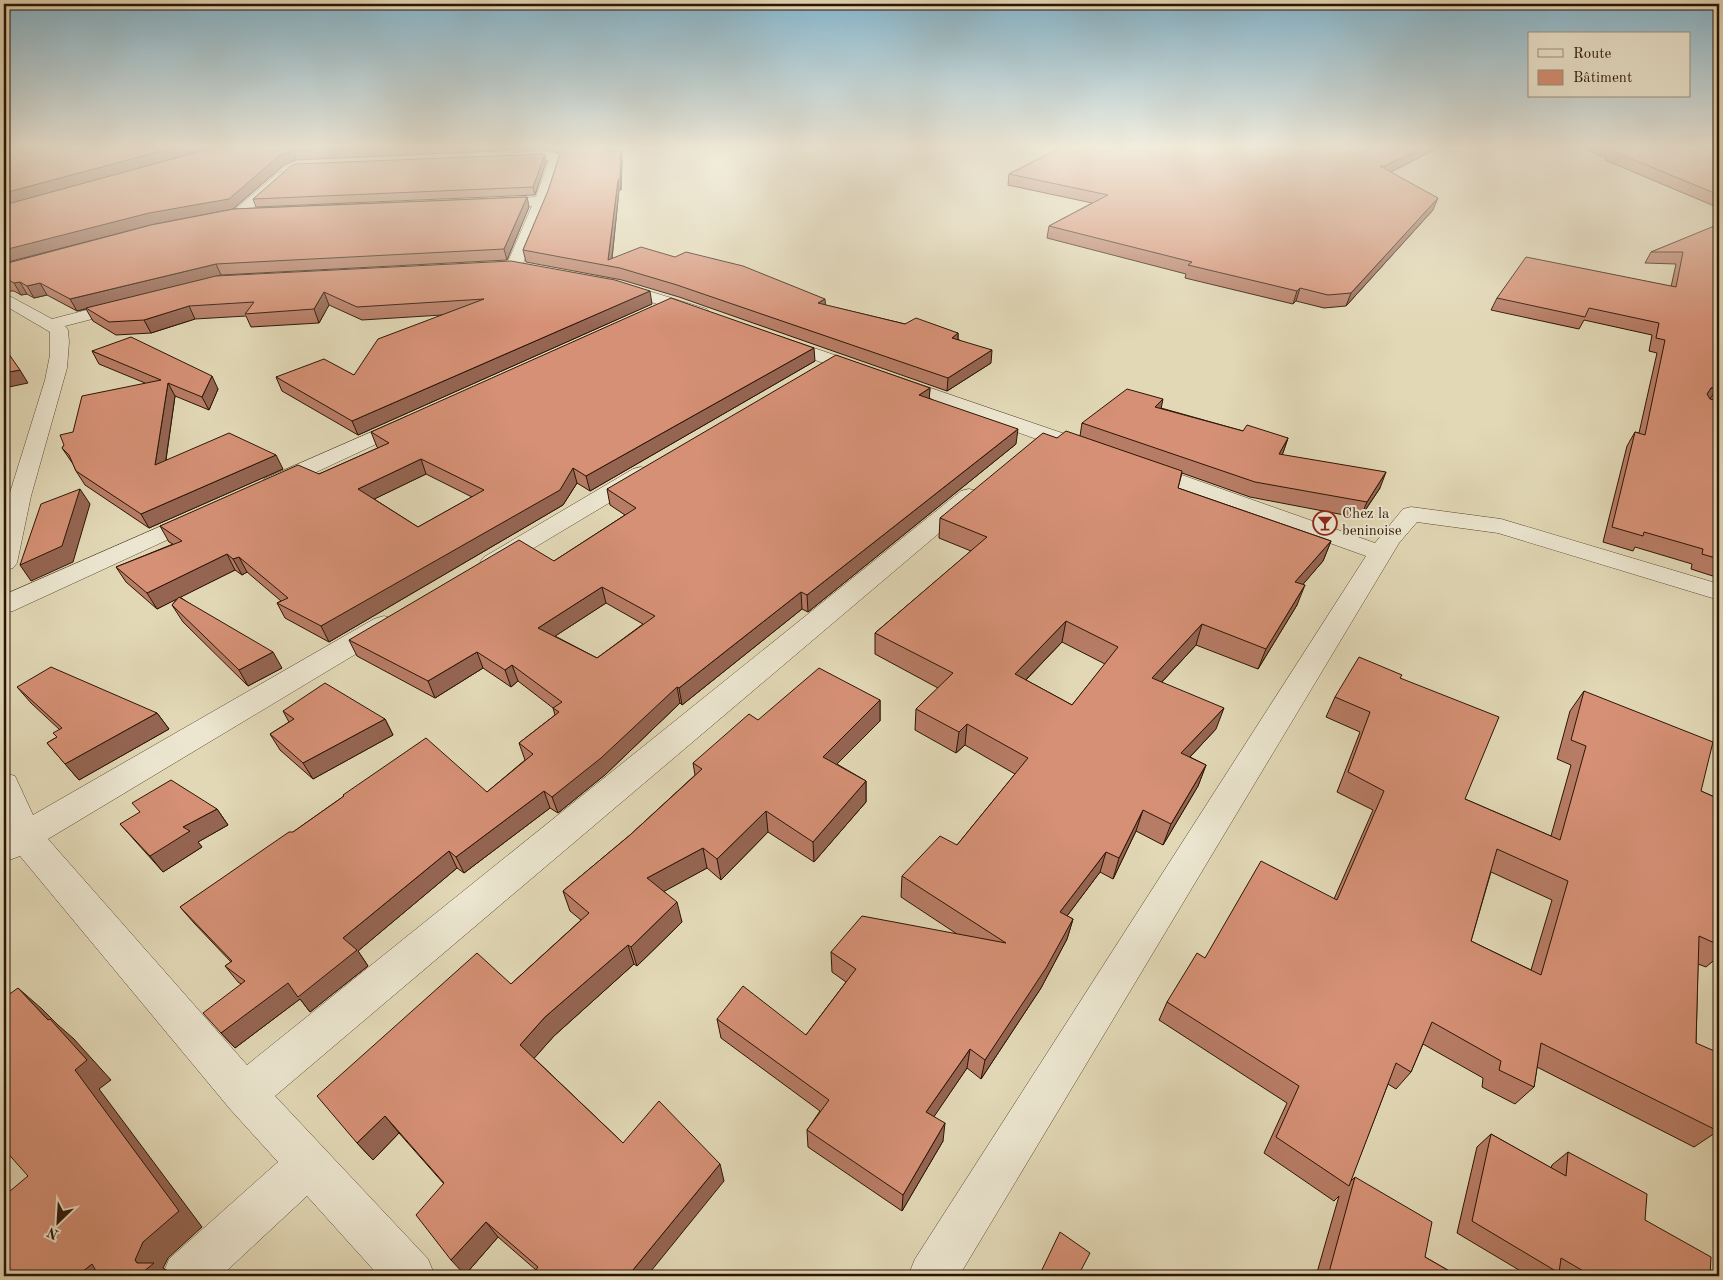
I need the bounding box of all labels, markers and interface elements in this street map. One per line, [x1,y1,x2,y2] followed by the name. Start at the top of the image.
[1528,32,1690,98] legend
[1573,47,1611,62] text: Route
[1573,71,1632,86] text: Bâtiment
[1342,507,1402,539] place label: Chez la beninoise
[1312,510,1338,536] bar icon: Chez la beninoise
[32,1198,82,1248] north arrow
[45,1224,61,1241] text: N

